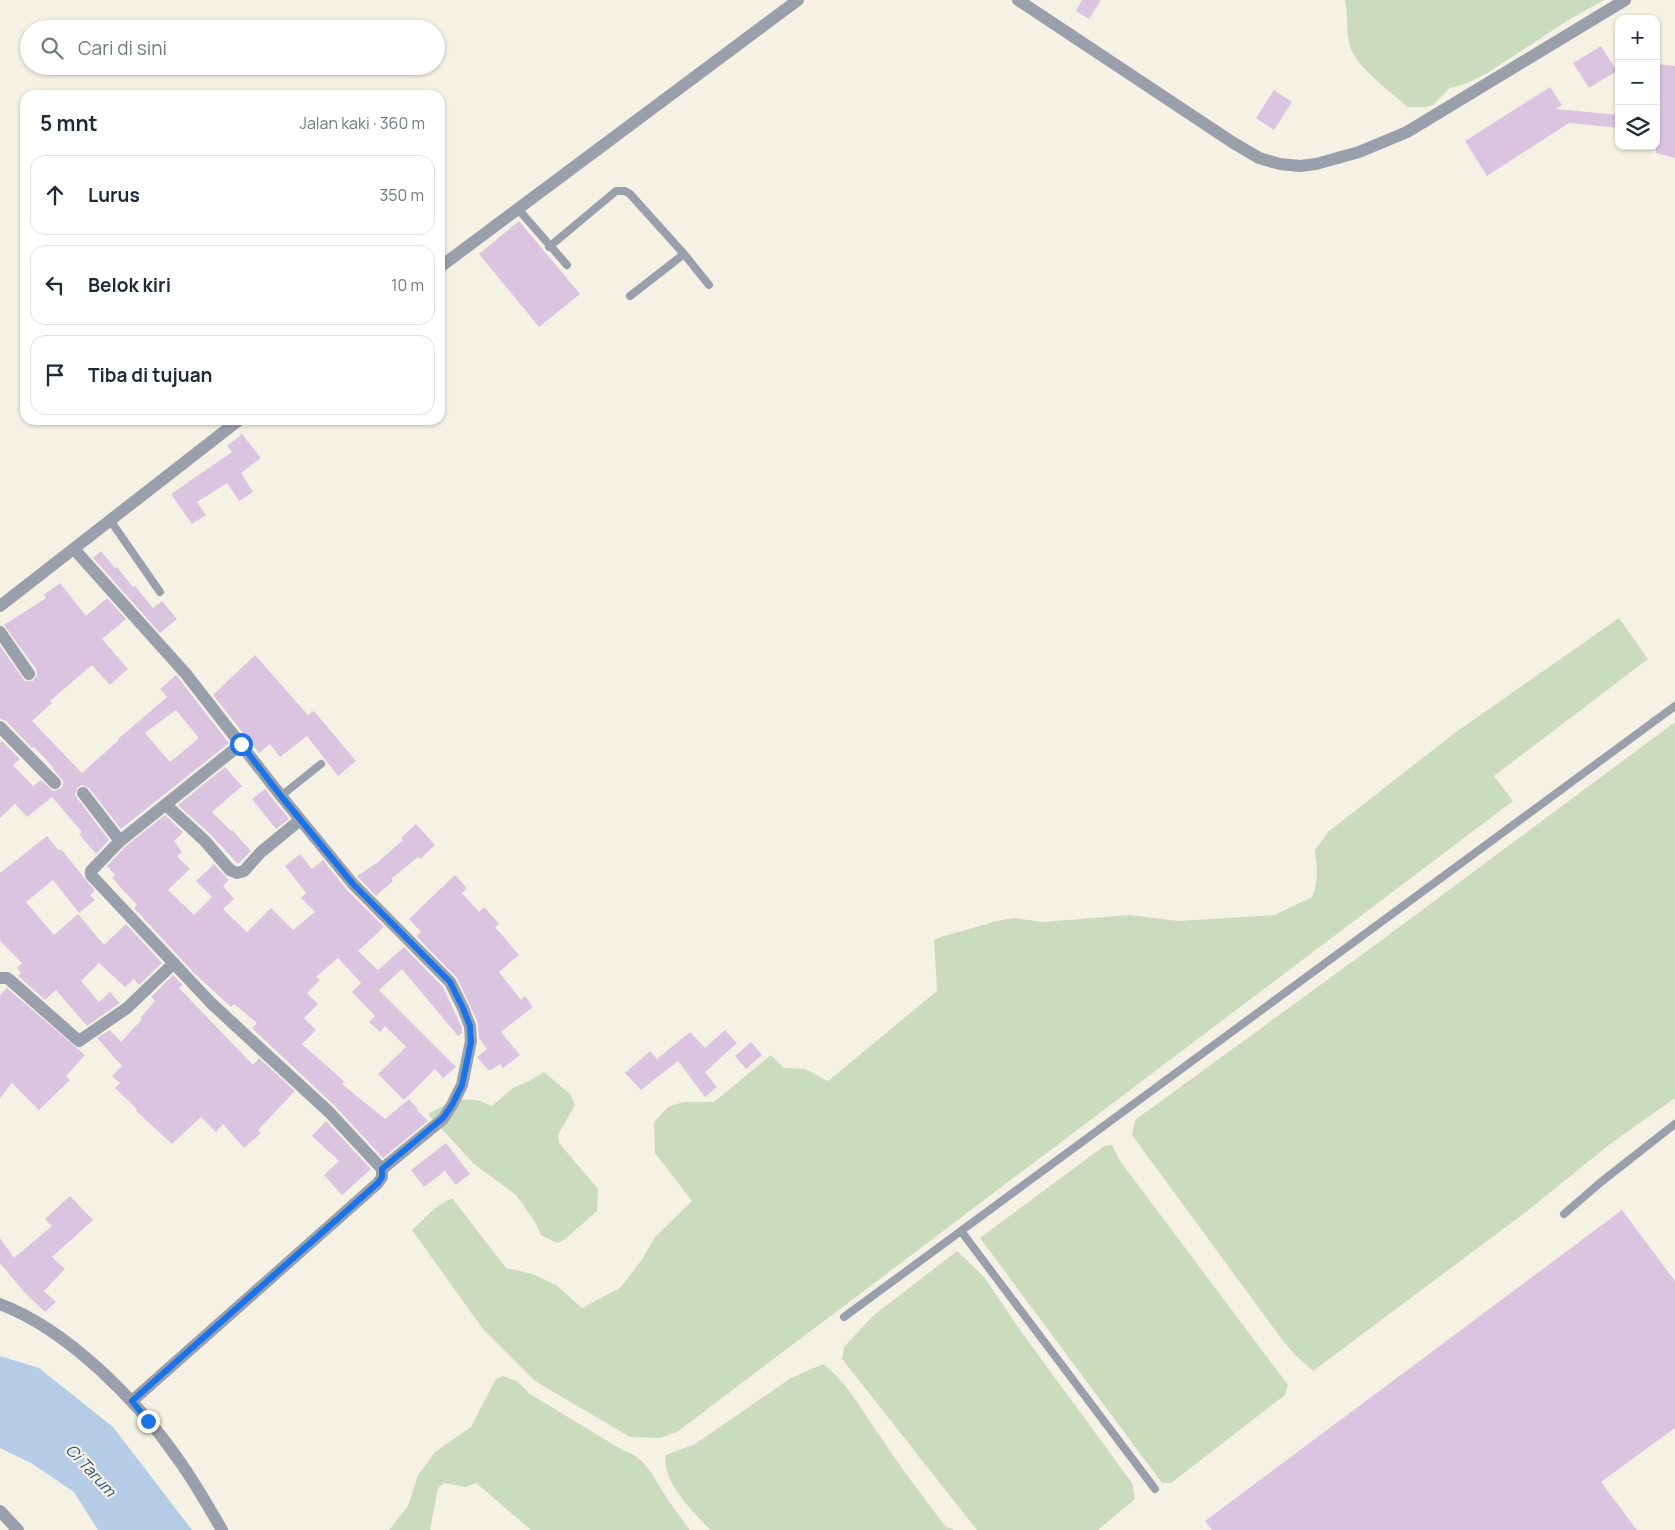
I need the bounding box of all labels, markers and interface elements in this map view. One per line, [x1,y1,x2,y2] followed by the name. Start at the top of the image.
[1615,15,1660,150] map controls
[1615,15,1660,60] button: +
[20,20,445,75] search box
[38,34,66,62] icon: search
[78,35,167,61] text: Cari di sini
[1615,60,1660,105] button: −
[1615,105,1660,150] button: layers
[40,109,98,137] text: 5 mnt
[300,112,425,134] text: Jalan kaki · 360 m
[41,181,69,209] icon: ahead
[88,182,140,208] text: Lurus
[379,184,424,206] text: 350 m
[41,271,69,299] icon: left
[88,272,171,298] text: Belok kiri
[391,274,424,296] text: 10 m
[41,361,69,389] icon: arrive
[88,362,212,388] text: Tiba di tujuan
[230,733,253,756] route start
[137,1410,160,1433] route end
[61,1439,122,1502] water label: Ci Tarum

